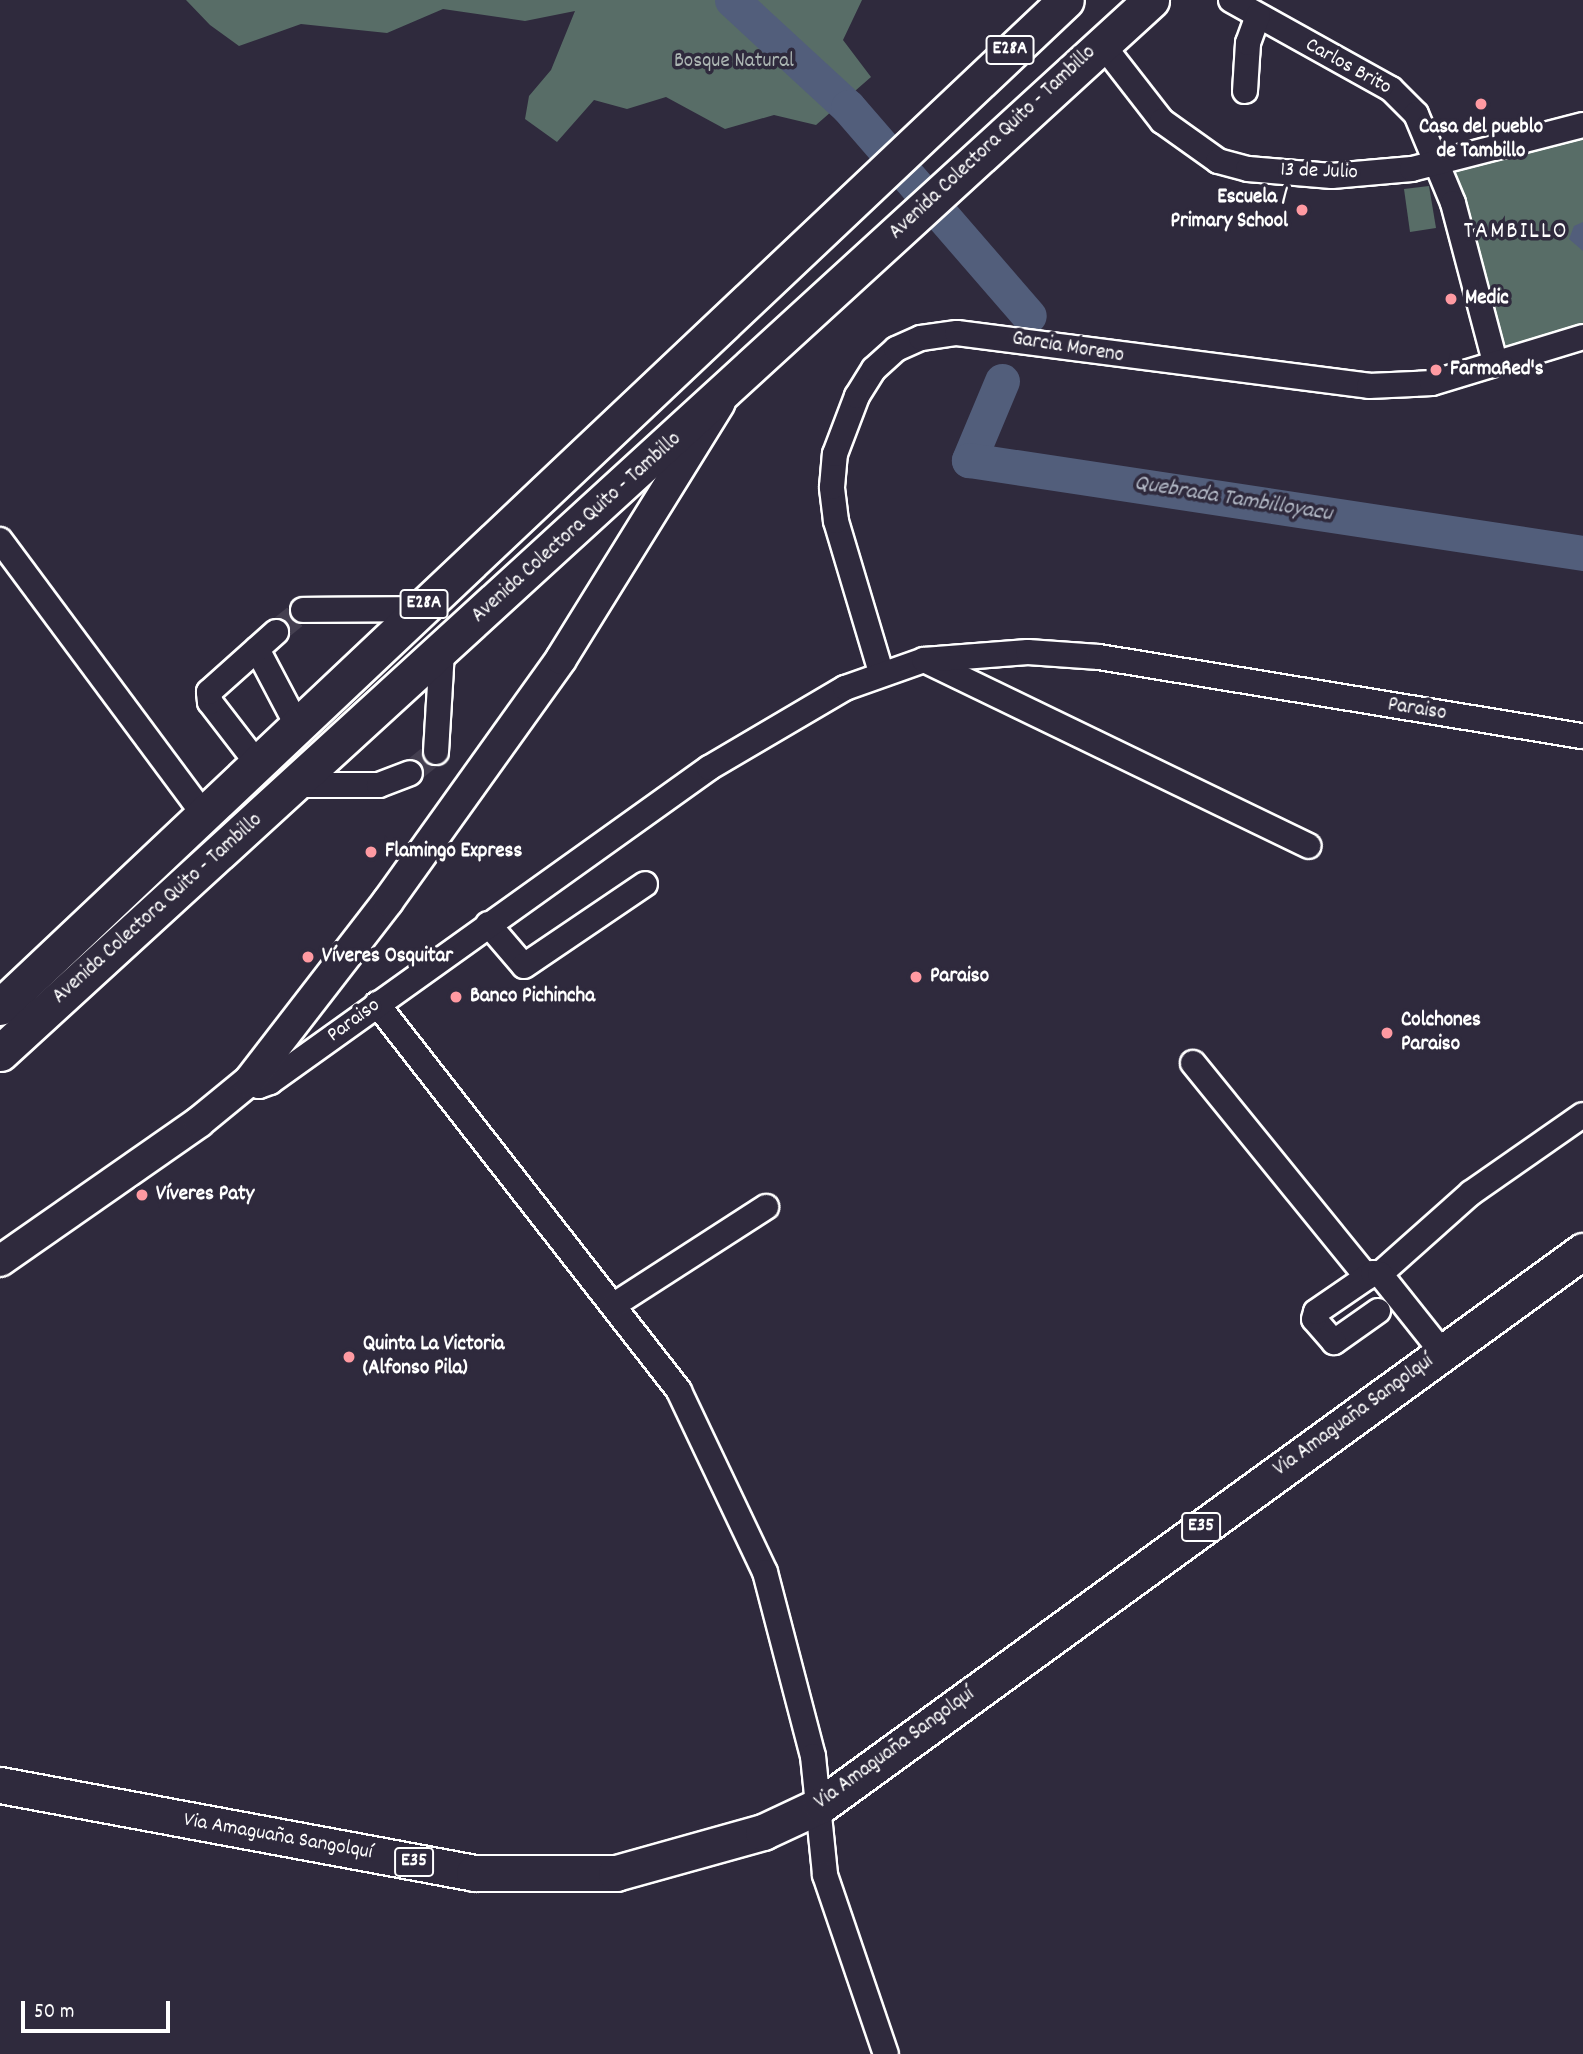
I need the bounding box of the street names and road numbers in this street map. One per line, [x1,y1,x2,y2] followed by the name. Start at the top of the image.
[1300,33,1396,101] street label: Carlos Brito
[986,34,1034,66] road number: E28A
[884,41,1102,245] street label: Avenida Colectora Quito - Tambillo
[1280,158,1358,186] street label: 13 de Julio
[1010,327,1126,369] street label: Garcia Moreno
[467,427,687,629] street label: Avenida Colectora Quito - Tambillo
[400,589,448,620] road number: E28A
[1386,693,1448,727] street label: Paraiso
[48,808,268,1010] street label: Avenida Colectora Quito - Tambillo
[323,993,385,1049] street label: Paraiso
[1269,1350,1439,1482] street label: Via Amaguaña Sangolquí
[1180,1512,1222,1542] road number: E35
[810,1683,980,1815] street label: Via Amaguaña Sangolquí
[182,1808,374,1866] street label: Via Amaguaña Sangolquí
[393,1846,435,1878] road number: E35

